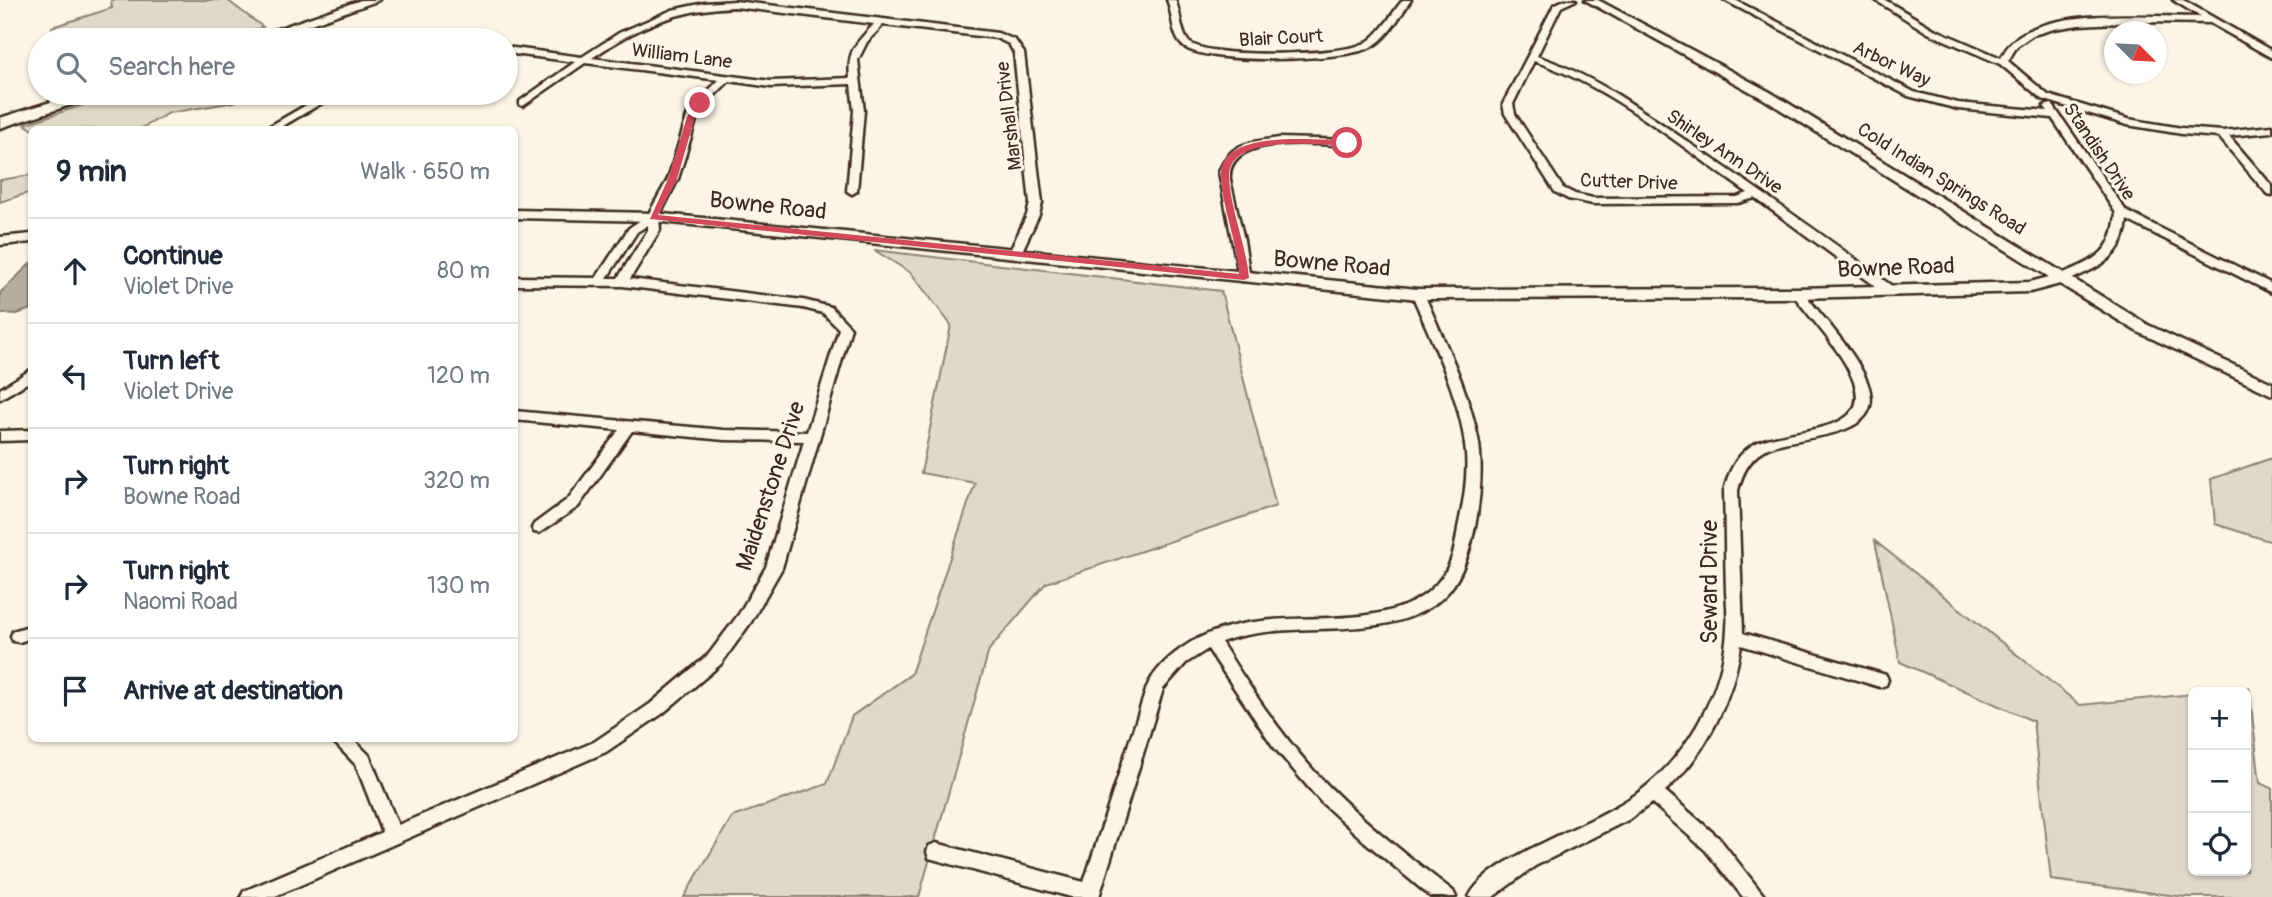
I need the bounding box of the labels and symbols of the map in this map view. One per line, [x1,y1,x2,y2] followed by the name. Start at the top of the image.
[2104,21,2167,84] north arrow
[1238,24,1324,52] street label: Blair Court
[1849,36,1934,92] street label: Arbor Way
[630,38,734,74] street label: William Lane
[990,60,1028,172] street label: Marshall Drive
[684,87,715,118] route end
[2058,98,2141,205] street label: Standish Drive
[1662,104,1788,200] street label: Shirley Ann Drive
[1853,117,2030,240] street label: Cold Indian Springs Road
[1331,127,1362,158] route start
[1580,168,1679,196] street label: Cutter Drive
[708,185,828,226] street label: Bowne Road
[1272,244,1392,283] street label: Bowne Road
[1837,251,1955,284] street label: Bowne Road
[729,397,812,575] street label: Maidenstone Drive
[1695,519,1724,644] street label: Seward Drive

